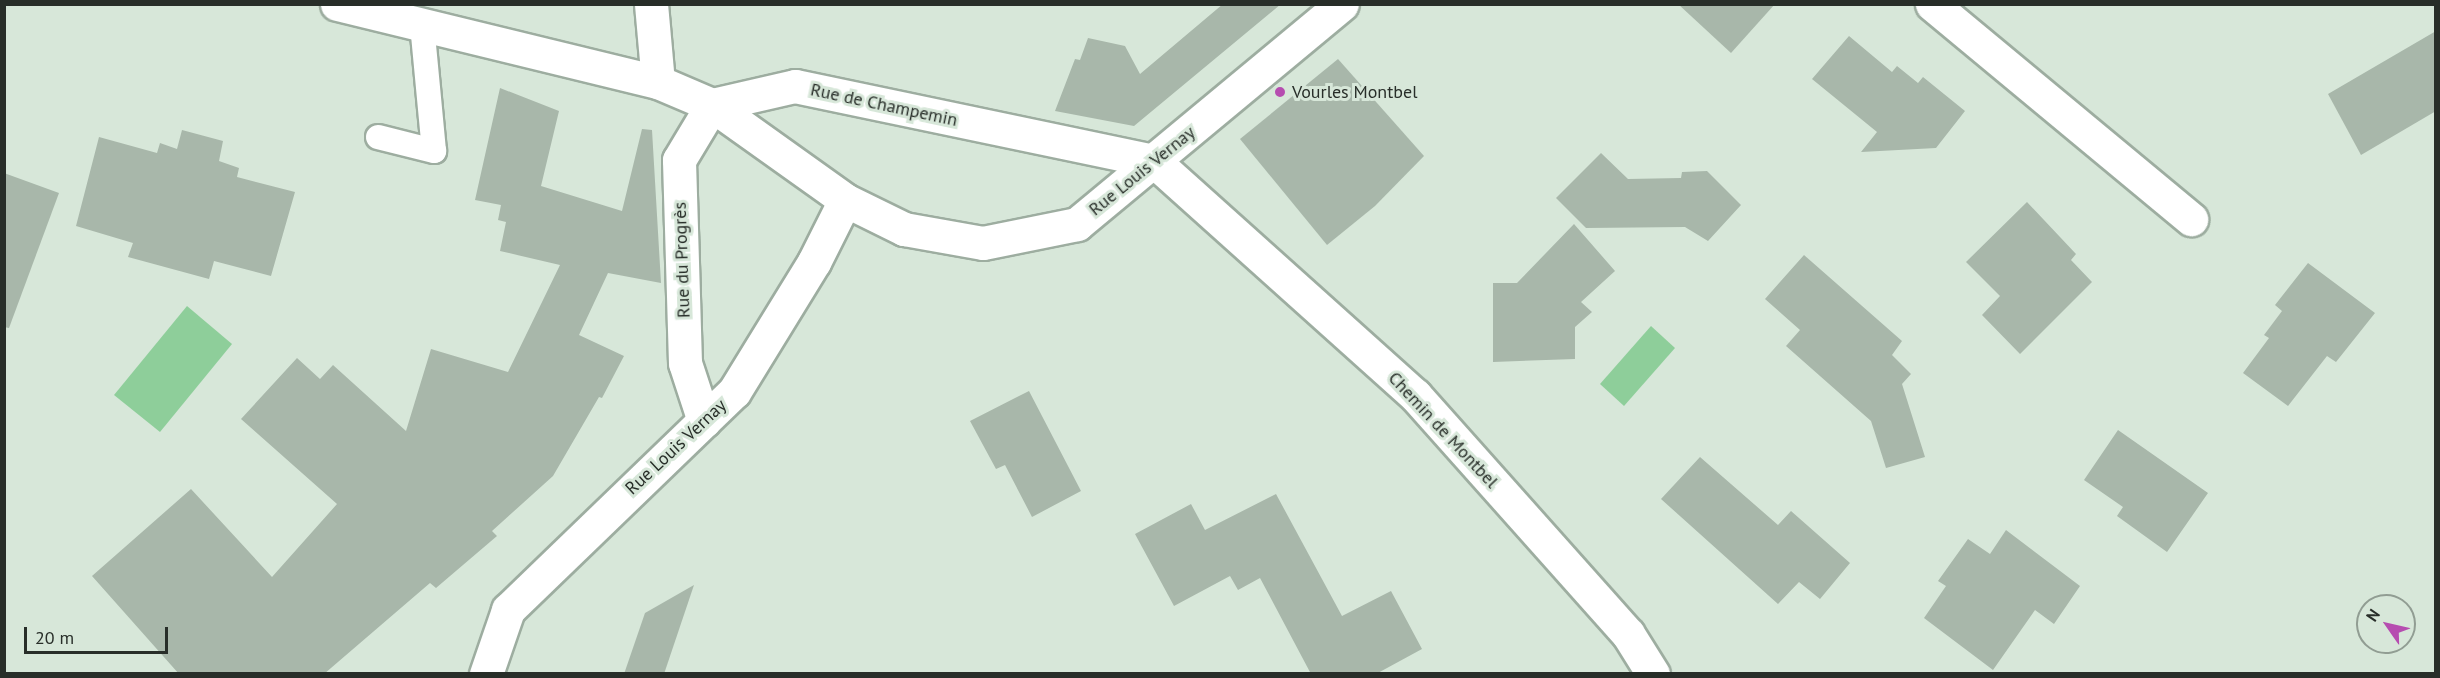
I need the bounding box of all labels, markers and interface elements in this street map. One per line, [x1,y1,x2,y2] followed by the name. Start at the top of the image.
[809,79,959,131] street label: Rue de Champemin
[1292,81,1417,103] place label: Vourles Montbel
[1273,85,1287,99] marker: Vourles Montbel
[1084,122,1200,220] street label: Rue Louis Vernay
[669,202,695,318] street label: Rue du Progrès
[1384,367,1502,493] street label: Chemin de Montbel
[621,395,731,499] street label: Rue Louis Vernay
[2356,594,2416,654] north arrow
[2362,605,2384,625] text: N
[27,615,171,653] scale bar
[35,626,74,649] text: 20 m

